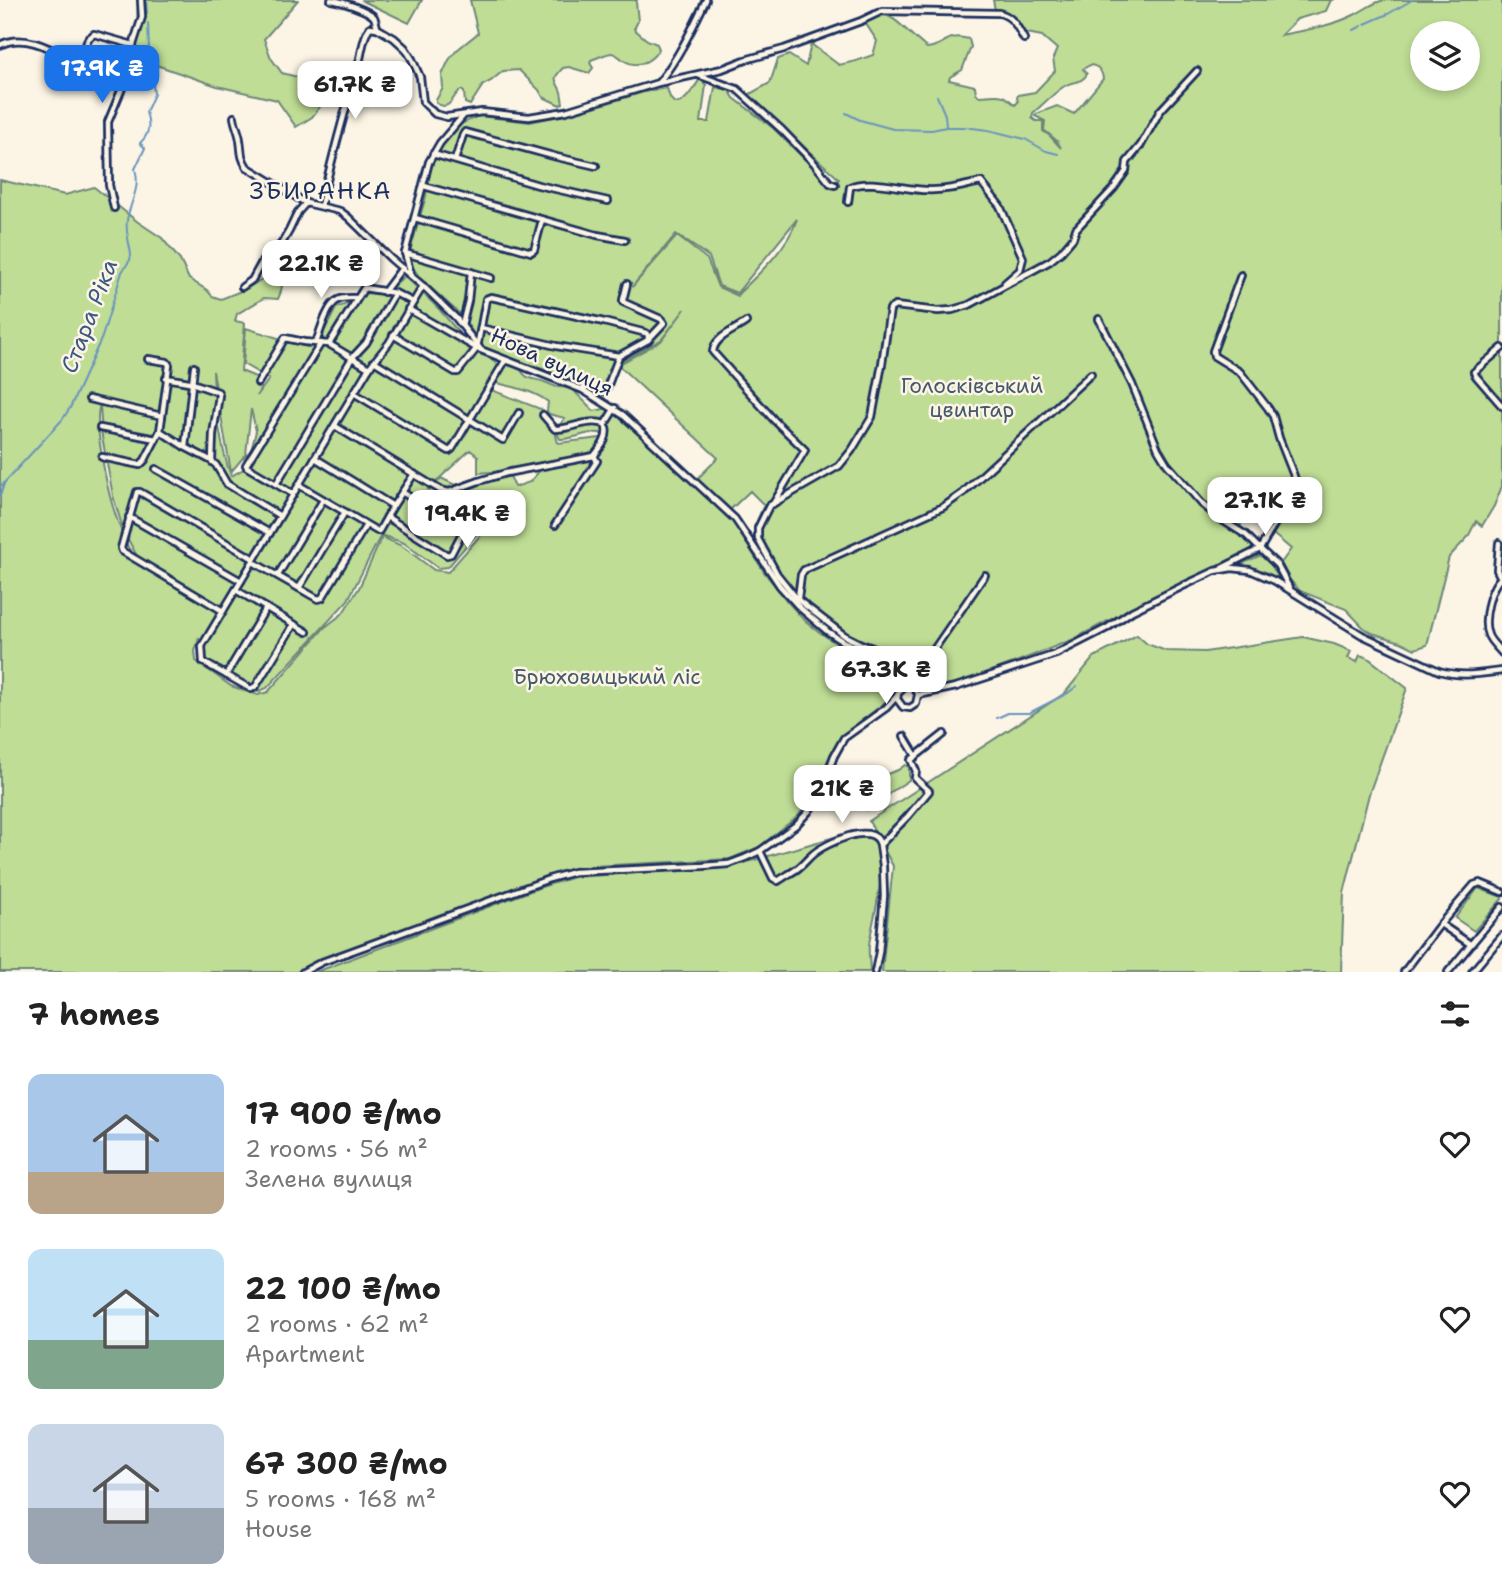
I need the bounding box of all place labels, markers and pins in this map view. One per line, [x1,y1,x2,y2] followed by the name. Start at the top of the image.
[37,46,167,105] pin: 17.9K ₴
[290,61,420,121] pin: 61.7K ₴
[256,240,386,300] pin: 22.1K ₴
[1200,477,1330,537] pin: 27.1K ₴
[402,490,532,550] pin: 19.4K ₴
[821,646,951,706] pin: 67.3K ₴
[793,766,891,825] pin: 21K ₴

